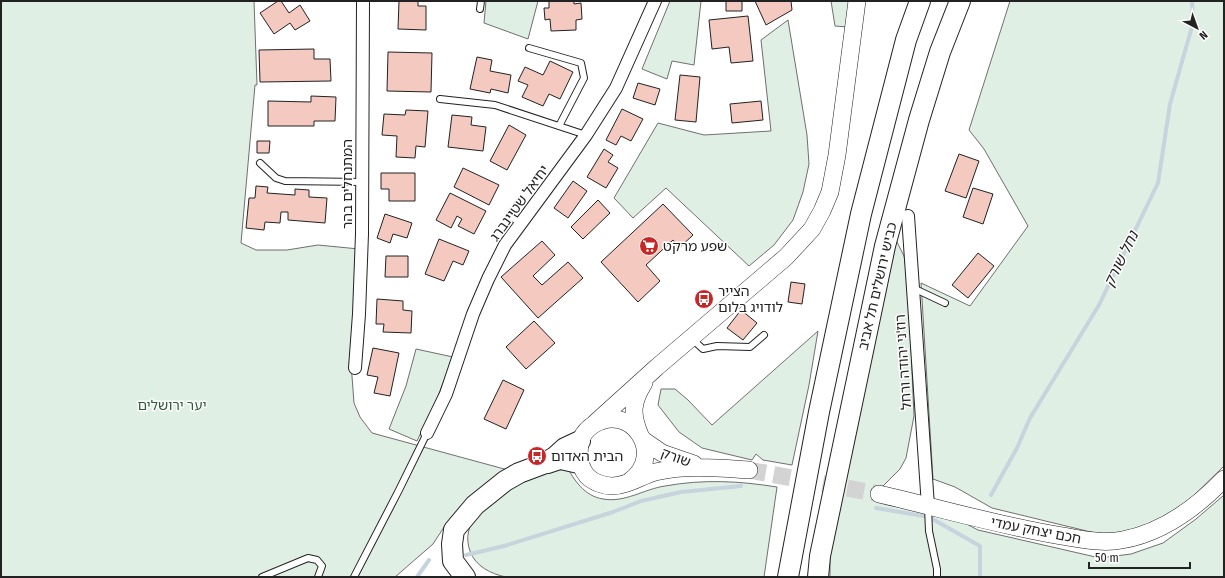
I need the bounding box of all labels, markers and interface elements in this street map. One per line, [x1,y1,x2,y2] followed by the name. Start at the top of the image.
[1177,8,1217,48] north arrow
[1196,28,1210,42] text: N
[339,139,356,229] street label: המתנחלים בהר
[486,162,553,245] street label: יחיאל שטיינברג
[855,221,900,352] street label: כביש ירושלים תל אביב
[1100,227,1143,290] water label: נחל שורק
[638,235,660,257] supermarket icon: שפע מרקט
[663,238,727,255] place label: שפע מרקט
[718,283,783,316] place label: הצייר לודויג בלום
[693,288,715,310] bus stop icon: הצייר לודויג בלום
[892,314,915,410] street label: רוז'ני יהודה ורחל
[137,397,207,414] park label: יער ירושלים
[659,444,693,471] street label: שורק
[526,445,548,467] bus stop icon: הבית האדום
[551,448,623,465] place label: הבית האדום
[989,513,1083,548] street label: חכם יצחק עמדי
[1089,544,1190,570] scale bar
[1095,551,1119,565] text: 50 m

